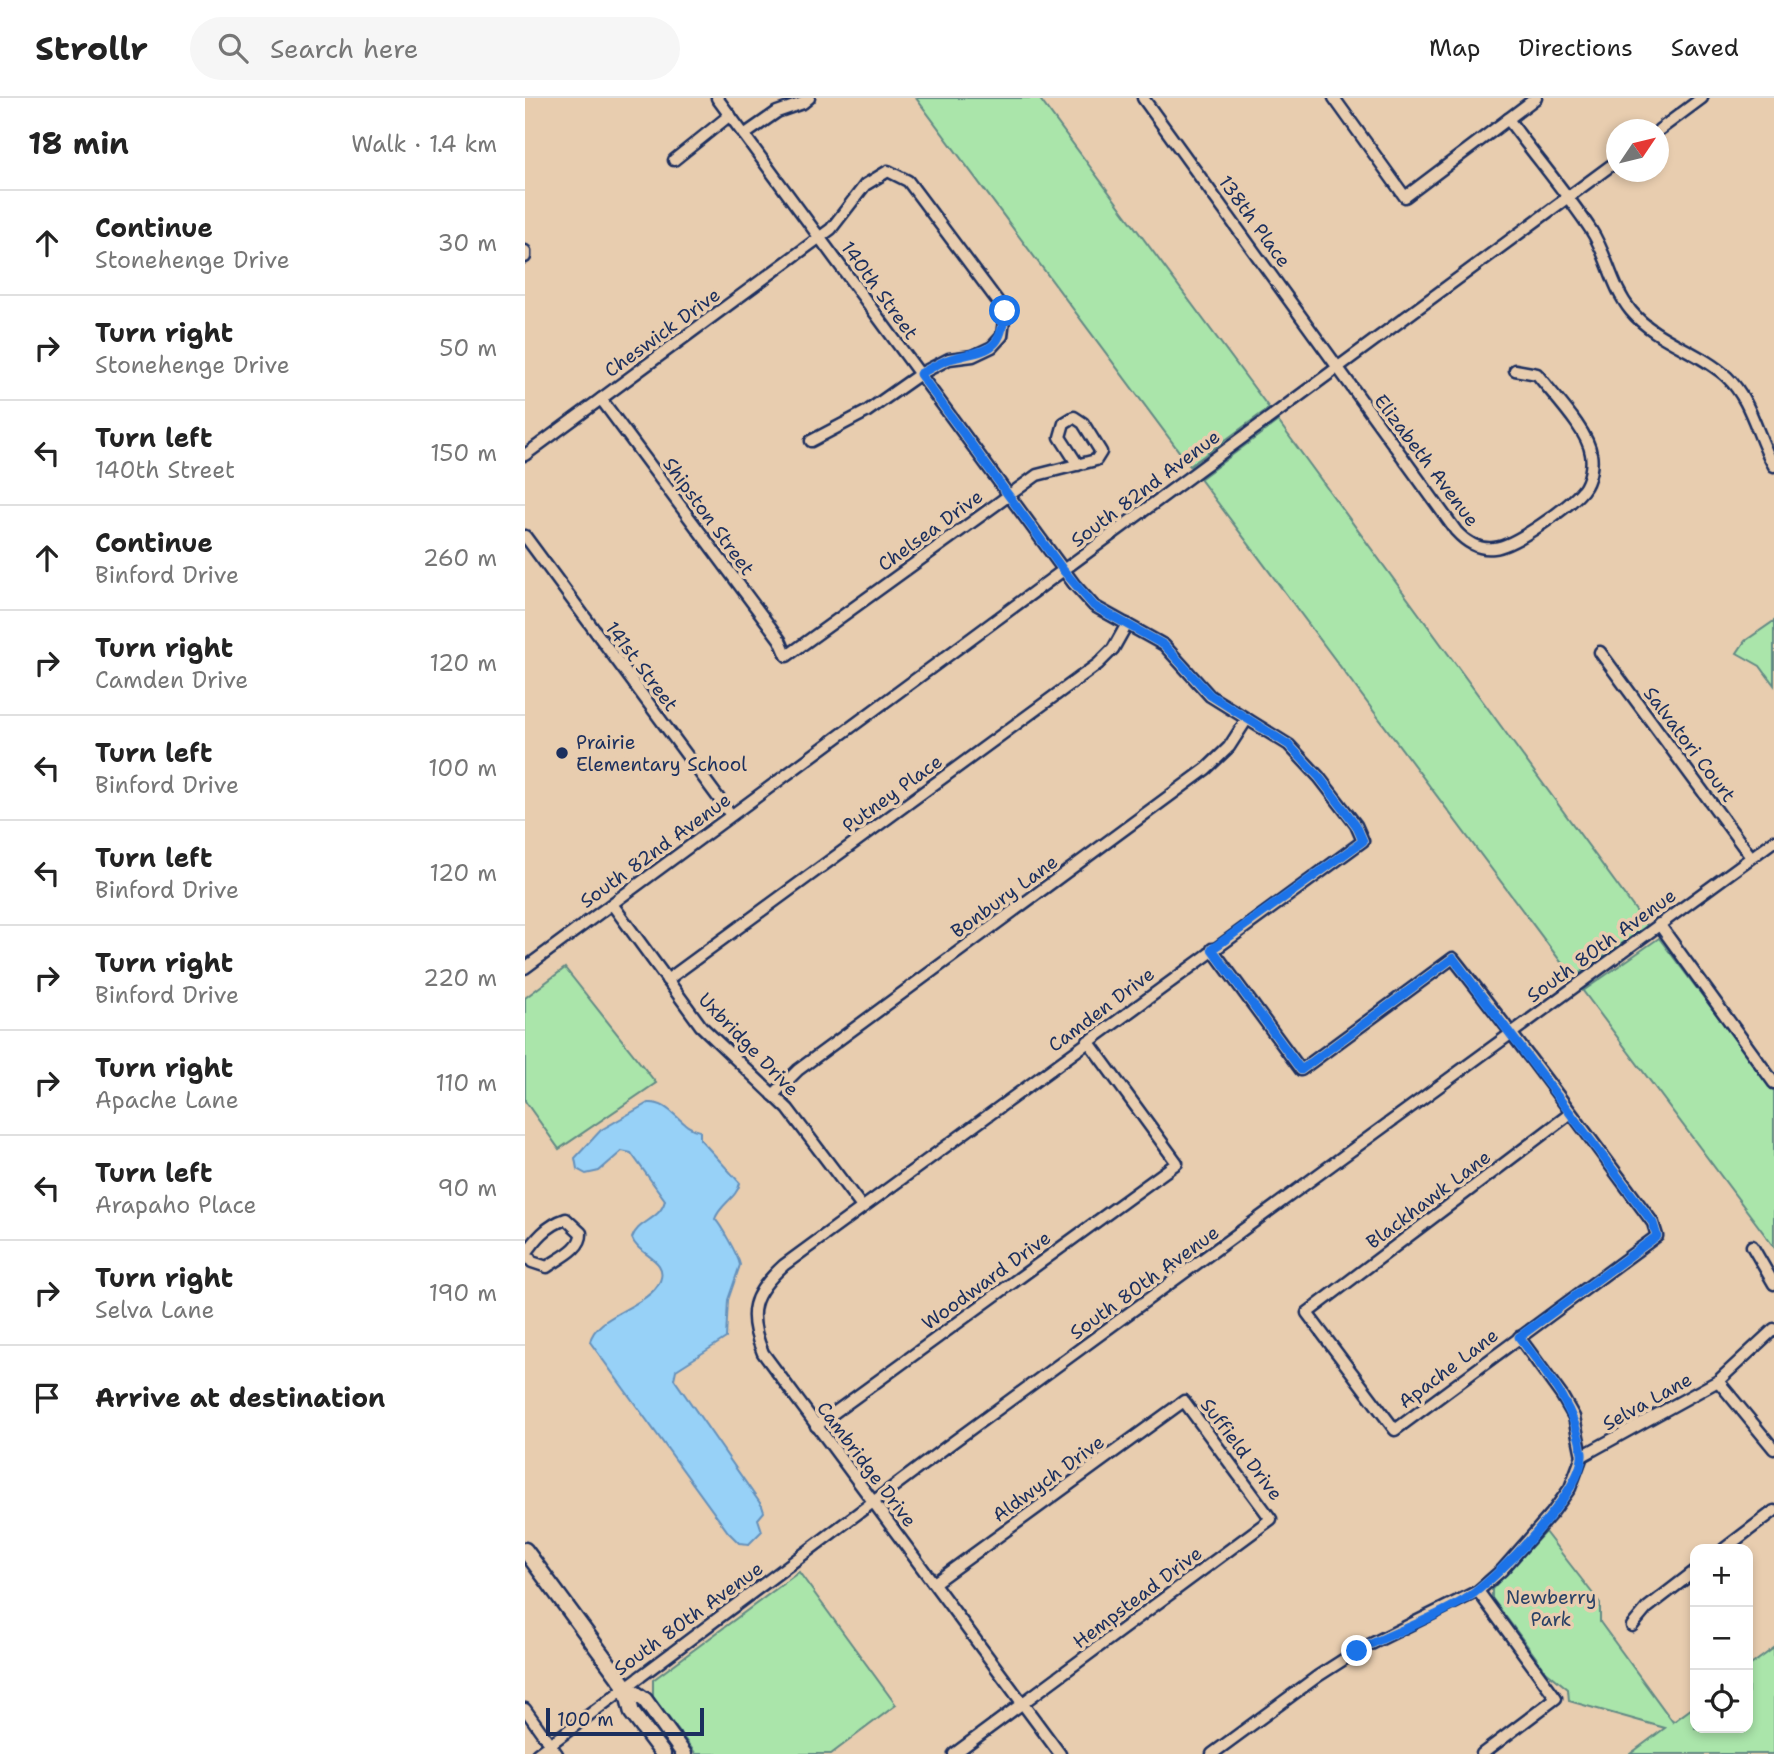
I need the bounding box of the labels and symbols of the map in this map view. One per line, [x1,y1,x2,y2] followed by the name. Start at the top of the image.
[1606,119,1669,182] north arrow
[1213,170,1296,272] street label: 138th Place
[835,236,924,344] street label: 140th Street
[599,282,725,383] street label: Cheswick Drive
[989,295,1020,326] route start
[1369,389,1485,532] street label: Elizabeth Avenue
[1066,424,1225,553] street label: South 82nd Avenue
[657,452,760,580] street label: Shipston Street
[873,484,988,577] street label: Chelsea Drive
[600,616,684,716] street label: 141st Street
[1638,682,1741,807] street label: Salvatori Court
[576,730,747,777] place label: Prairie Elementary School
[554,745,570,761] marker: Prairie Elementary School
[837,749,947,838] street label: Putney Place
[575,787,736,914] street label: South 82nd Avenue
[946,849,1063,944] street label: Bonbury Lane
[1522,883,1681,1008] street label: South 80th Avenue
[1043,961,1159,1058] street label: Camden Drive
[693,987,804,1101] street label: Uxbridge Drive
[1361,1144,1496,1254] street label: Blackhawk Lane
[1065,1220,1224,1345] street label: South 80th Avenue
[917,1225,1056,1336] street label: Woodward Drive
[1393,1323,1503,1414] street label: Apache Lane
[1598,1367,1696,1436] street label: Selva Lane
[1195,1393,1288,1506] street label: Suffield Drive
[811,1396,922,1532] street label: Cambridge Drive
[987,1429,1109,1527] street label: Aldwych Drive
[1068,1541,1207,1654] street label: Hempstead Drive
[609,1556,768,1681] street label: South 80th Avenue
[1506,1585,1596,1632] park label: Newberry Park
[1341,1635,1372,1666] route end
[546,1705,703,1737] scale bar

